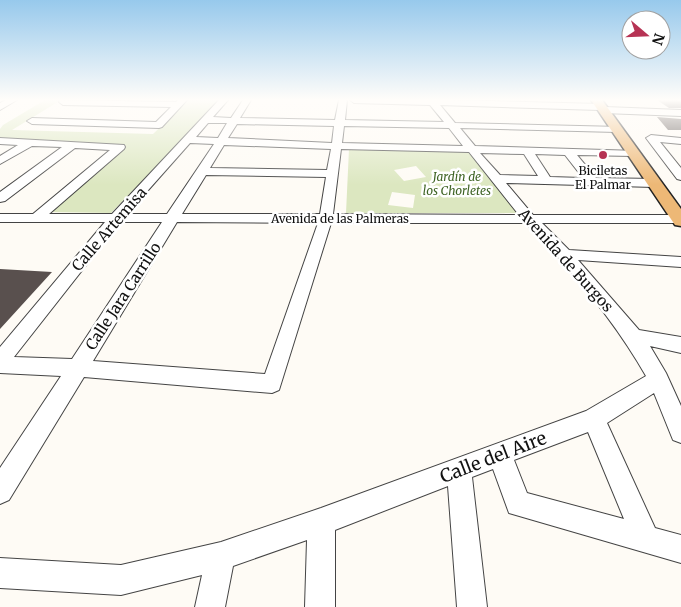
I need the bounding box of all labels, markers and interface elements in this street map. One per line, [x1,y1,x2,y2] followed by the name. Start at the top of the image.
[621,10,671,60] north arrow
[648,31,669,47] text: N
[597,149,609,161] marker: Biciletas El Palmar
[575,163,632,192] place label: Biciletas El Palmar
[423,169,491,198] park label: Jardín de los Chorletes
[67,183,151,275] street label: Calle Artemisa
[514,204,617,316] street label: Avenida de Burgos
[270,211,409,226] street label: Avenida de las Palmeras
[81,238,165,353] street label: Calle Jara Carrillo
[436,426,550,488] street label: Calle del Aire

